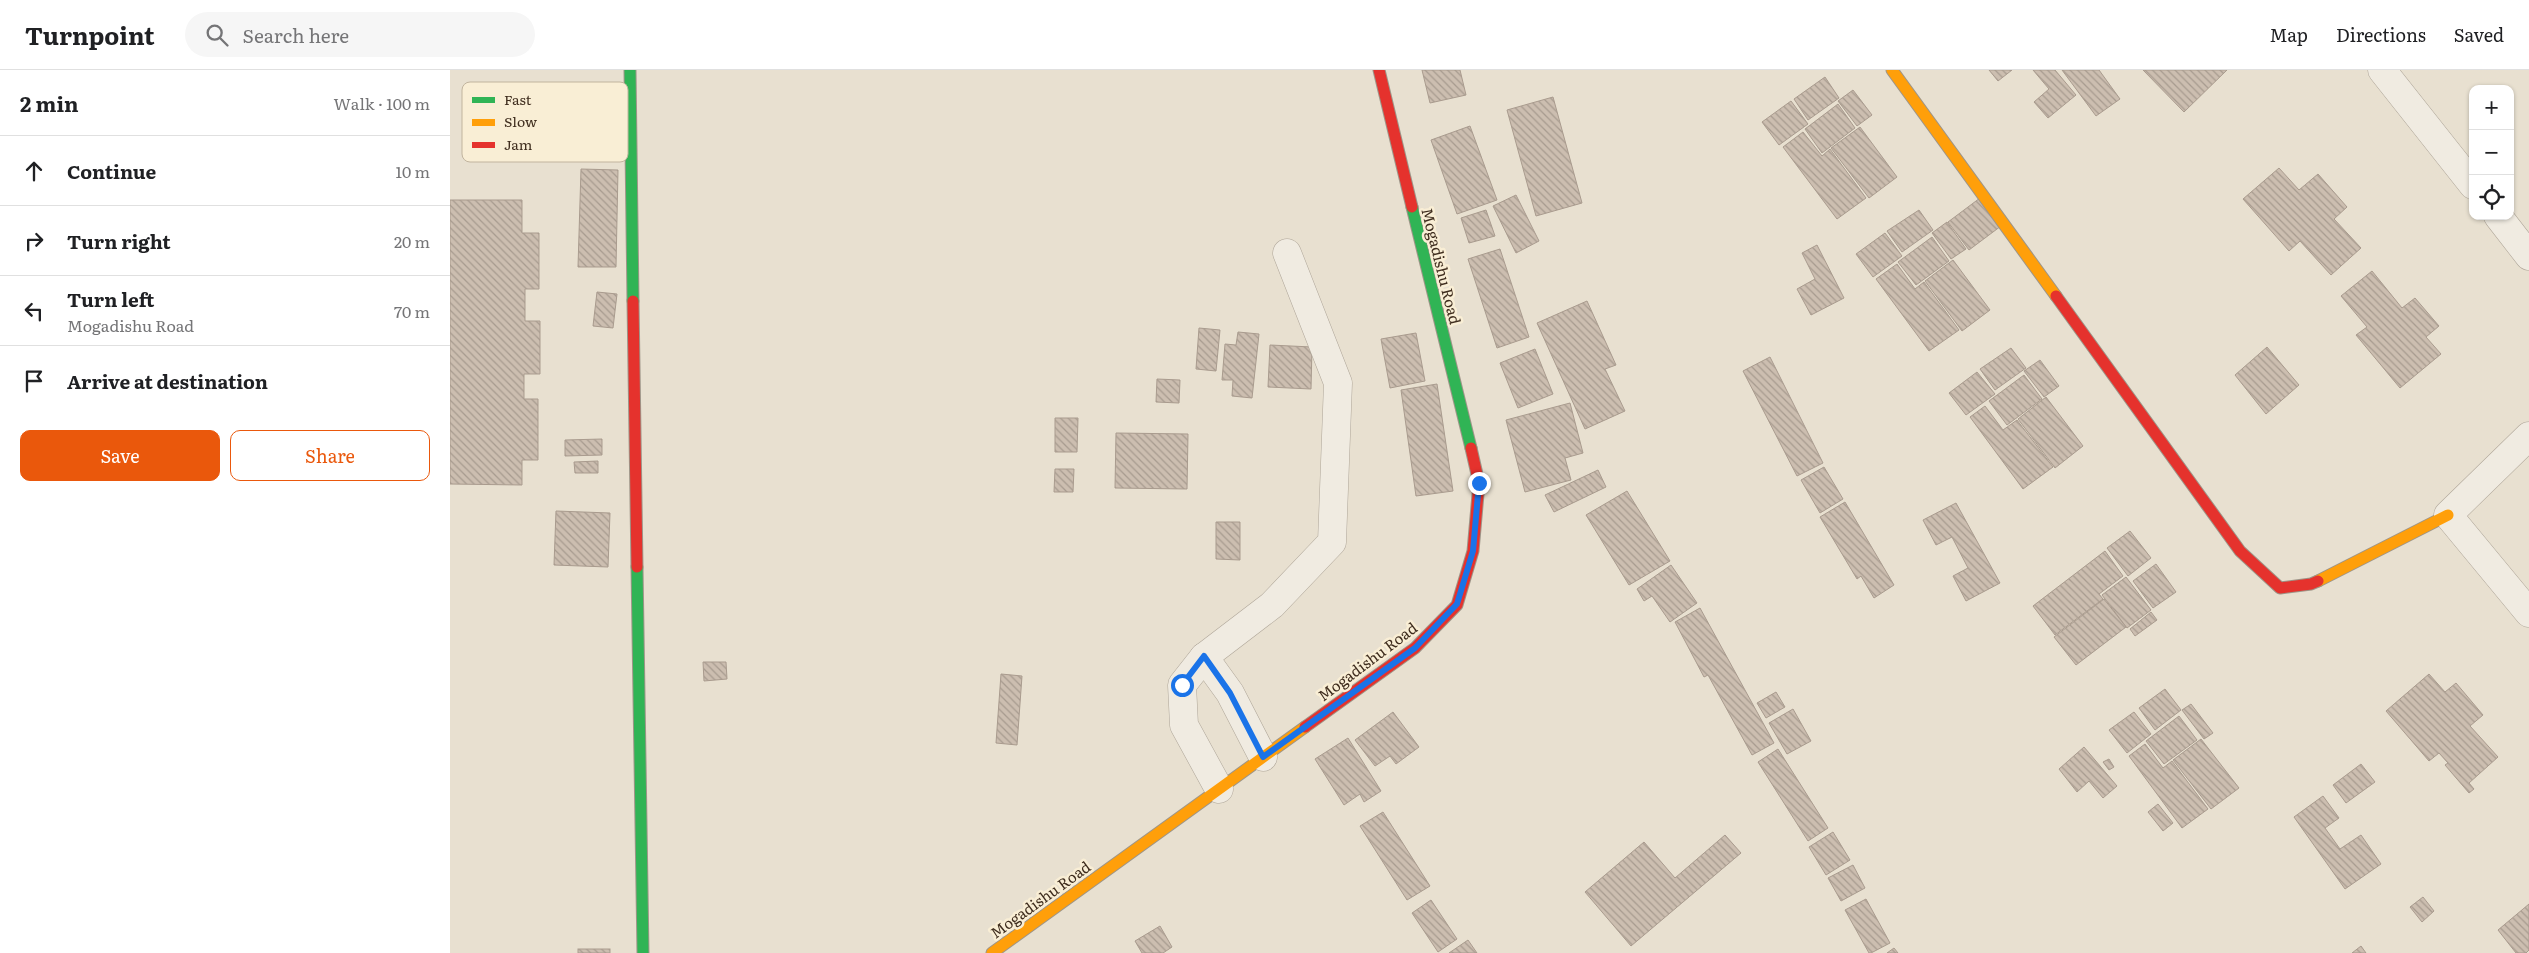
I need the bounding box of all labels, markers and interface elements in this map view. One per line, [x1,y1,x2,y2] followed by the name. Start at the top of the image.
[185,12,535,57] search box
[25,17,155,52] text: Turnpoint
[203,21,231,49] icon: search
[243,21,349,49] text: Search here
[2270,21,2308,48] text: Map
[2336,21,2426,48] text: Directions
[2454,21,2504,48] text: Saved
[462,82,628,162] legend
[2469,85,2514,220] map controls
[2469,85,2514,130] button: +
[20,87,79,118] text: 2 min
[504,89,532,109] text: Fast
[334,91,430,115] text: Walk · 100 m
[504,111,537,131] text: Slow
[2469,130,2514,175] button: −
[504,134,533,154] text: Jam
[20,157,48,185] icon: ahead
[67,157,156,185] text: Continue
[396,159,430,183] text: 10 m
[2469,175,2514,220] button: locate
[1416,205,1468,327] street label: Mogadishu Road
[20,227,48,255] icon: right
[67,227,171,255] text: Turn right
[394,229,430,253] text: 20 m
[67,285,154,313] text: Turn left
[20,297,48,325] icon: left
[394,299,430,323] text: 70 m
[67,313,194,337] text: Mogadishu Road
[20,367,48,395] icon: arrive
[67,367,268,395] text: Arrive at destination
[20,430,220,481] button: Save
[230,430,430,481] button: Share
[1468,472,1491,495] route end
[1312,616,1422,706] street label: Mogadishu Road
[1171,674,1194,697] route start
[985,855,1095,943] street label: Mogadishu Road

